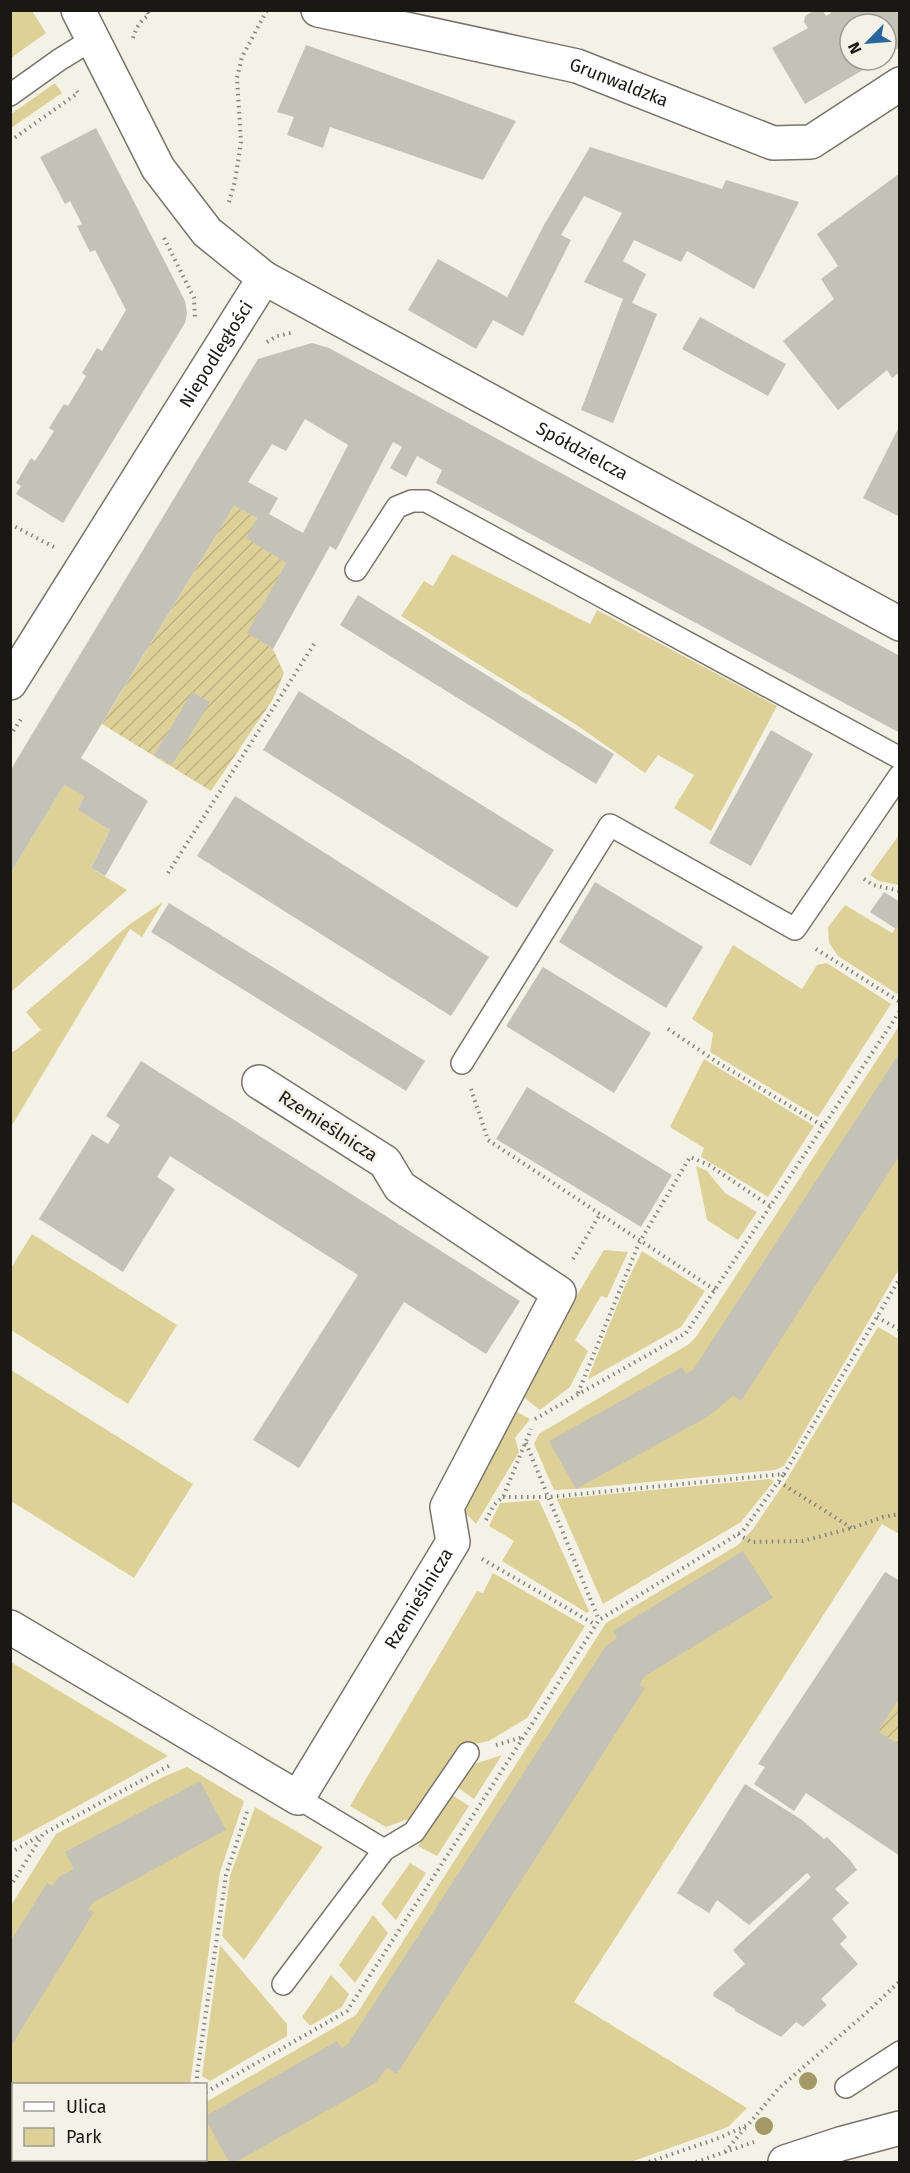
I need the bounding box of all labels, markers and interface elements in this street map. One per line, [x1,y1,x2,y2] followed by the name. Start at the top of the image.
[838,12,898,72] north arrow
[844,39,866,57] text: N
[568,54,671,112] street label: Grunwaldzka
[175,297,258,412] street label: Niepodległości
[532,417,632,485] street label: Spółdzielcza
[274,1086,382,1166] street label: Rzemieślnicza
[380,1544,458,1653] street label: Rzemieślnicza
[12,2083,207,2161] legend
[66,2096,106,2118] text: Ulica
[66,2126,102,2148] text: Park

